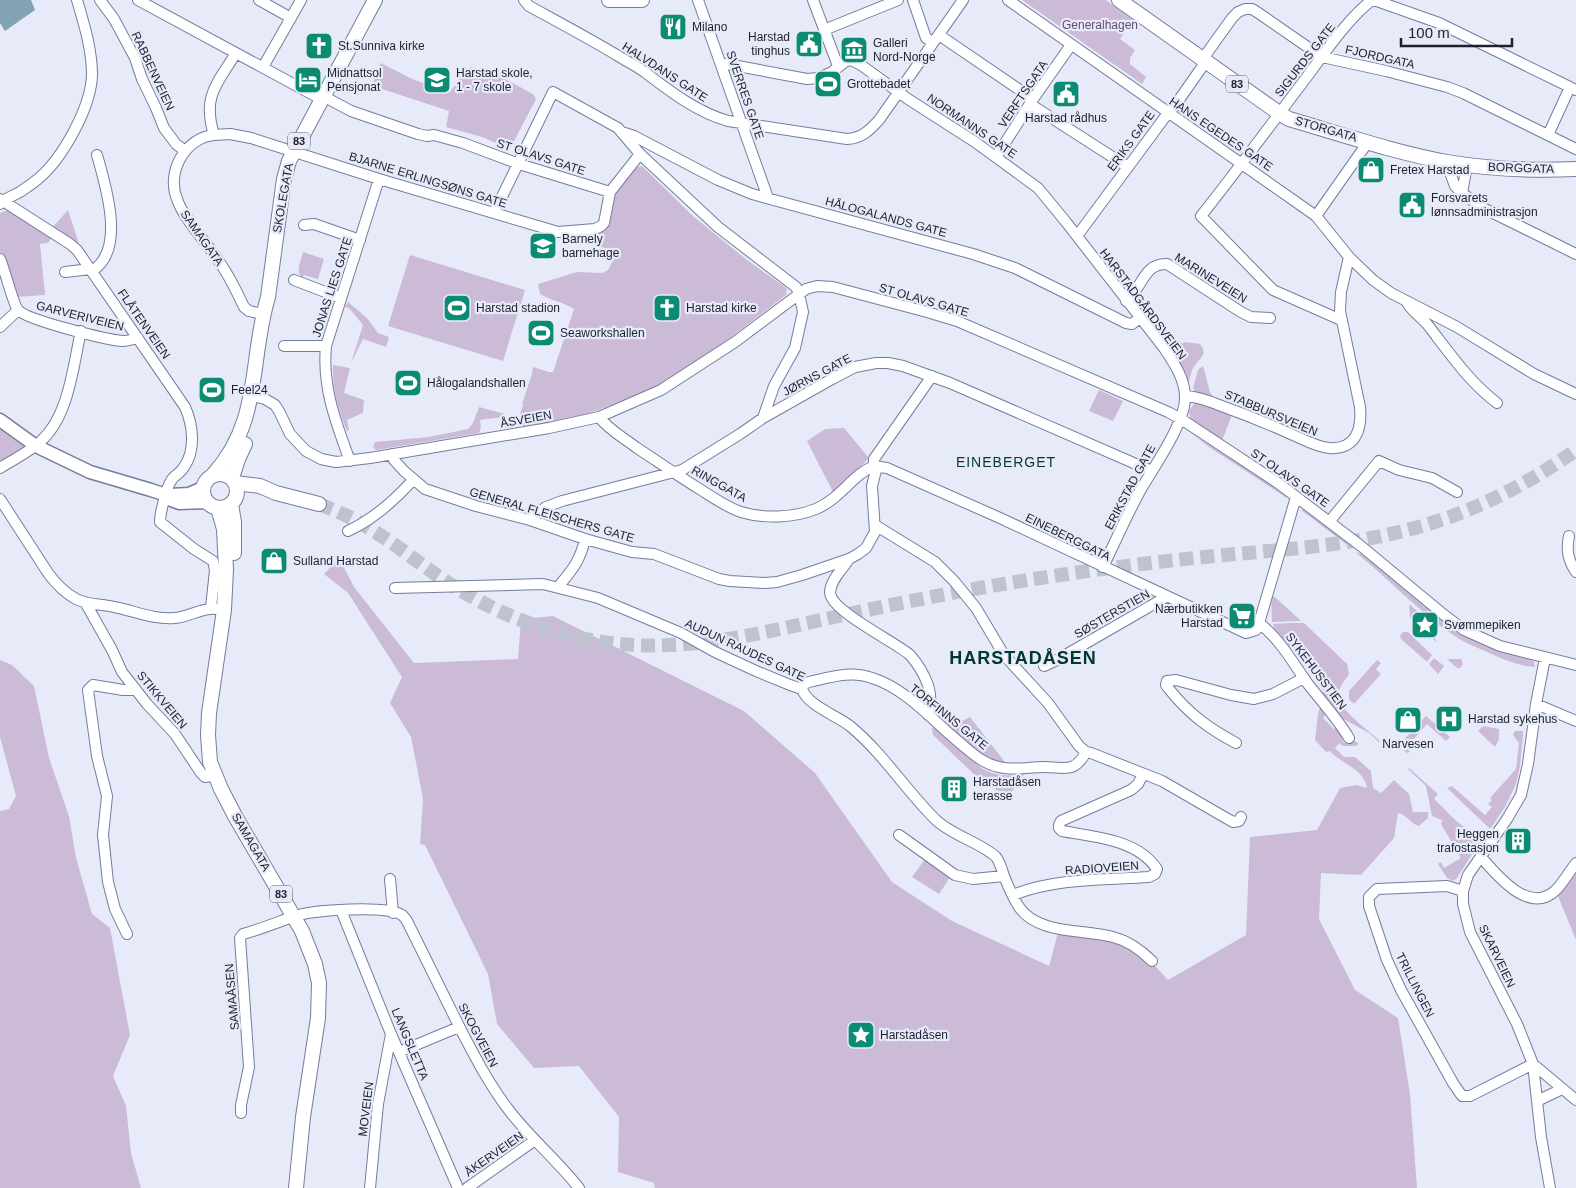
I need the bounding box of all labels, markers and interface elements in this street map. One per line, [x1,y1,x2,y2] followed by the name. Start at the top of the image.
[658,12,688,42] restaurant icon: Milano
[1401,15,1512,47] scale bar
[1062,18,1138,32] park label: Generalhagen
[692,20,728,34] place label: Milano
[1272,20,1338,100] street label: SIGURDS GATE
[1408,24,1450,41] text: 100 m
[129,29,177,113] street label: RABBENVEIEN
[794,29,824,59] public building icon: Harstad tinghus
[748,30,790,58] place label: Harstad tinghus
[304,31,334,61] church icon: St.Sunniva kirke
[839,35,869,65] museum icon: Galleri Nord-Norge
[873,36,936,64] place label: Galleri Nord-Norge
[338,39,425,53] place label: St.Sunniva kirke
[620,39,710,105] street label: HALVDANS GATE
[1344,42,1416,72] street label: FJORDGATA
[723,49,767,141] street label: SVERRES GATE
[995,58,1051,130] street label: VERFTSGATA
[293,65,323,95] hotel icon: Midnattsol Pensjonat
[422,65,452,95] school or university icon: Harstad skole, 1 - 7 skole
[327,66,382,94] place label: Midnattsol Pensjonat
[456,66,533,94] place label: Harstad skole, 1 - 7 skole
[813,69,843,99] sports icon: Grottebadet
[1226,76,1248,92] road number: 83
[847,77,911,91] place label: Grottebadet
[1051,79,1081,109] public building icon: Harstad rådhus
[925,91,1019,161] street label: NORMANNS GATE
[1167,94,1275,174] street label: HANS EGEDES GATE
[1104,108,1158,174] street label: ERIKS GATE
[1025,111,1107,125] place label: Harstad rådhus
[1293,113,1359,145] street label: STORGATA
[288,132,310,150] road number: 83
[495,136,587,178] street label: ST OLAVS GATE
[347,149,509,211] street label: BJARNE ERLINGSØNS GATE
[1356,155,1386,185] shop icon: Fretex Harstad
[1488,160,1554,176] street label: BORGGATA
[270,162,296,234] street label: SKOLEGATA
[1390,163,1469,177] place label: Fretex Harstad
[1397,190,1427,220] public building icon: Forsvarets lønnsadministrasjon
[1431,191,1538,219] place label: Forsvarets lønnsadministrasjon
[824,193,949,240] street label: HÅLOGALANDS GATE
[178,207,226,269] street label: SAMAGATA
[528,231,558,261] school or university icon: Barnely barnehage
[562,232,620,260] place label: Barnely barnehage
[309,235,355,339] street label: JONAS LIES GATE
[1097,245,1190,362] street label: HARSTADGÅRDSVEIEN
[1172,250,1250,306] street label: MARINEVEIEN
[878,280,970,320] street label: ST OLAVS GATE
[115,286,174,362] street label: FLÅTENVEIEN
[442,293,472,323] sports icon: Harstad stadion
[652,293,682,323] church icon: Harstad kirke
[35,298,125,334] street label: GARVERIVEIEN
[476,301,560,315] place label: Harstad stadion
[686,301,757,315] place label: Harstad kirke
[526,318,556,348] sports icon: Seaworkshallen
[560,326,645,340] place label: Seaworkshallen
[780,351,854,399] street label: JØRNS GATE
[393,368,423,398] sports icon: Hålogalandshallen
[197,375,227,405] sports icon: Feel24
[427,376,526,390] place label: Hålogalandshallen
[231,383,268,397] place label: Feel24
[1222,387,1320,439] street label: STABBURSVEIEN
[499,407,553,430] street label: ÅSVEIEN
[1102,442,1158,532] street label: ERIKSTAD GATE
[1248,446,1332,510] street label: ST OLAVS GATE
[956,454,1056,470] district label: EINEBERGET
[689,463,749,505] street label: RINGGATA
[468,485,636,545] street label: GENERAL FLEISCHERS GATE
[1023,510,1113,564] street label: EINEBERGGATA
[259,546,289,576] shop icon: Sulland Harstad
[293,554,378,568] place label: Sulland Harstad
[1072,587,1152,641] street label: SØSTERSTIEN
[1227,601,1257,631] supermarket icon: Nærbutikken Harstad
[1155,602,1223,630] place label: Nærbutikken Harstad
[1410,610,1440,640] place icon: Svømmepiken
[683,616,807,684] street label: AUDUN RAUDES GATE
[1444,618,1521,632] place label: Svømmepiken
[1283,630,1349,712] street label: SYKEHUSSTIEN
[949,648,1097,668] district label: HARSTADÅSEN
[134,668,190,732] street label: STIKKVEIEN
[907,681,991,753] street label: TORFINNS GATE
[1434,704,1464,734] hospital icon: Harstad sykehus
[1393,705,1423,735] shop icon: Narvesen
[1468,712,1557,726] place label: Harstad sykehus
[1382,737,1434,751] place label: Narvesen
[939,774,969,804] building icon: Harstadåsen terasse
[973,775,1041,803] place label: Harstadåsen terasse
[229,810,273,874] street label: SAMAGATA
[1503,826,1533,856] building icon: Heggen trafostasjon
[1437,827,1499,855] place label: Heggen trafostasjon
[1065,858,1139,878] street label: RADIOVEIEN
[270,886,292,902] road number: 83
[1476,922,1518,990] street label: SKARVEIEN
[1393,950,1437,1020] street label: TRILLINGEN
[221,963,242,1031] street label: SAMAÅSEN
[455,1001,501,1069] street label: SKOGVEIEN
[388,1006,432,1082] street label: LANGSLETTA
[846,1020,876,1050] place icon: Harstadåsen
[880,1028,948,1042] place label: Harstadåsen
[356,1081,376,1137] street label: MOVEIEN
[461,1128,526,1179] street label: ÅKERVEIEN

